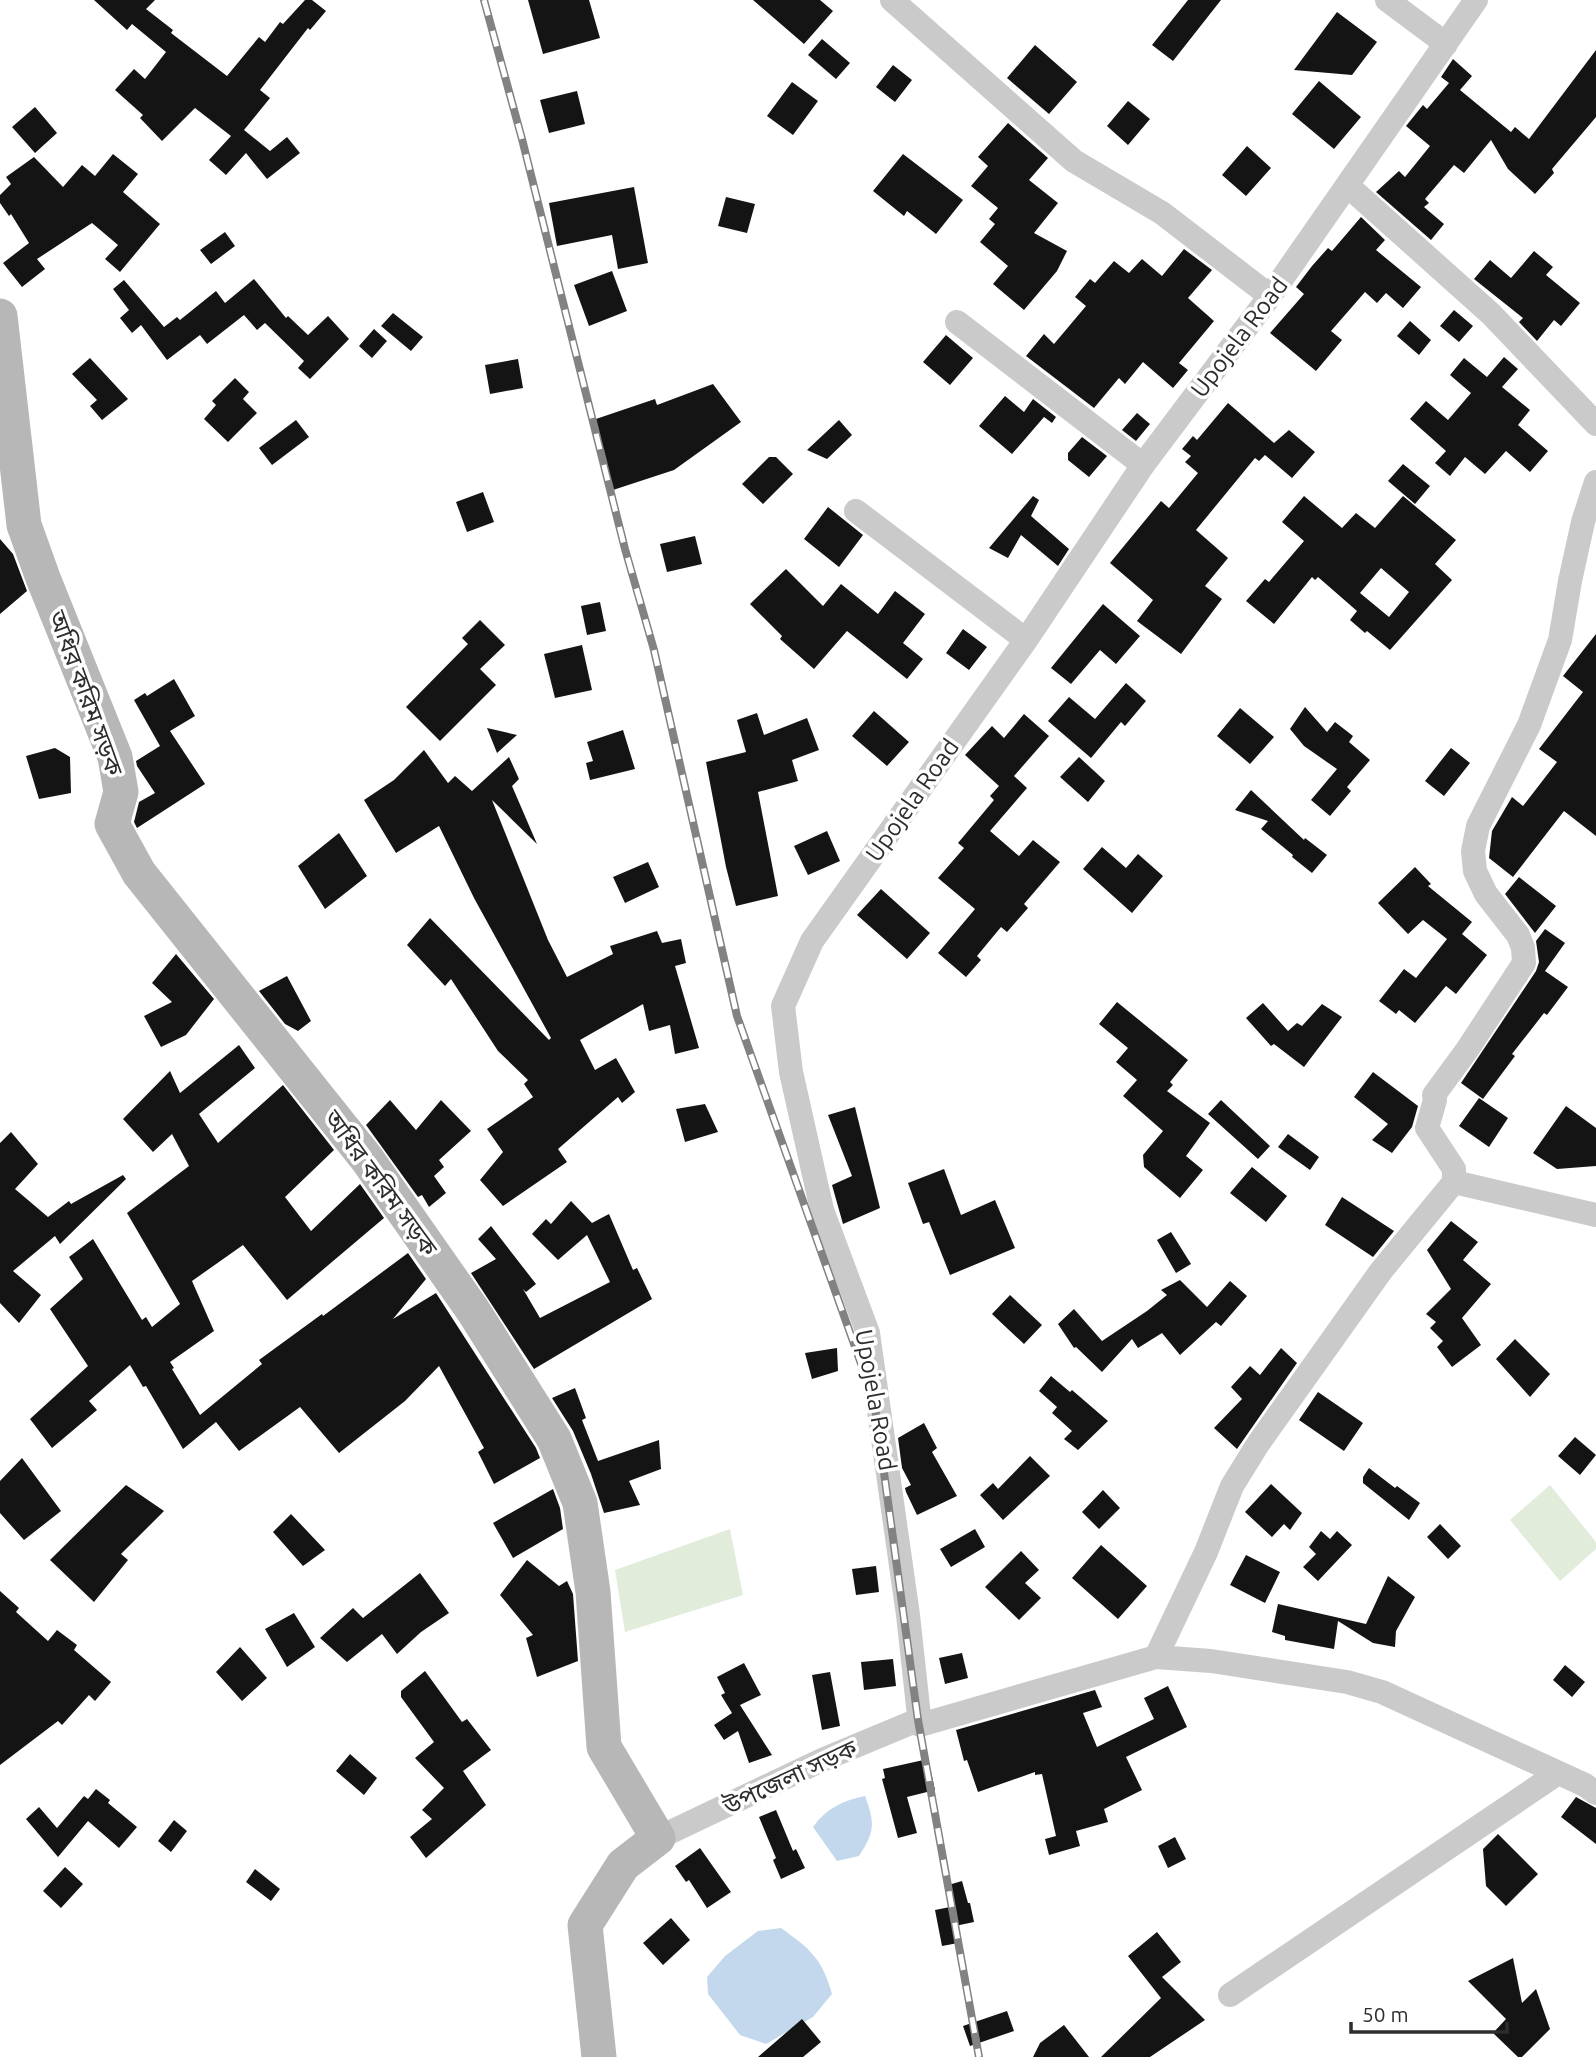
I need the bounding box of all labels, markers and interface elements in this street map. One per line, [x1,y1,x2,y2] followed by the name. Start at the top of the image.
[1185,272,1293,402] street label: Upojela Road
[43,606,129,780] street label: অধির করিম সড়ক
[860,734,964,866] street label: Upojela Road
[318,1104,443,1262] street label: অধির করিম সড়ক
[850,1327,902,1473] street label: Upojela Road
[718,1734,862,1820] street label: উপজেলা সড়ক
[1351,1990,1507,2034] scale bar
[1362,2002,1409,2026] text: 50 m

